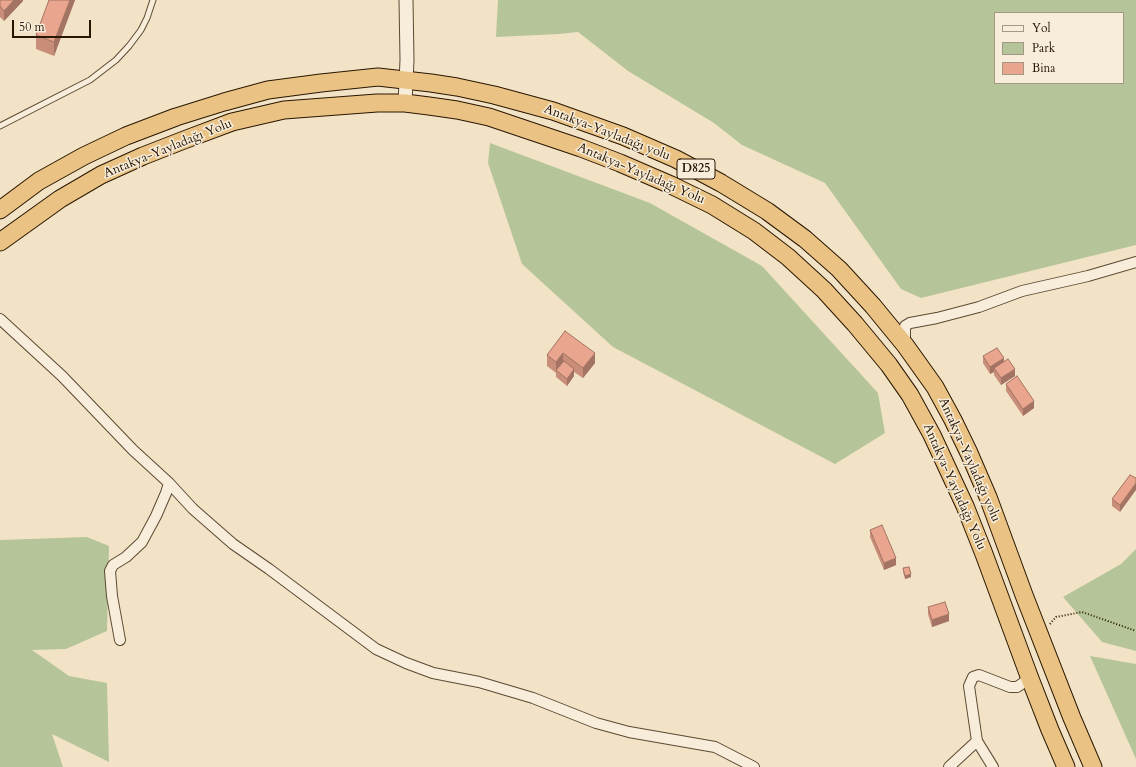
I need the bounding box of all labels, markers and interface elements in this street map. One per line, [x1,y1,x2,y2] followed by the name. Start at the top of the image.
[14,12,93,38] scale bar
[994,12,1124,84] legend
[19,19,45,35] text: 50 m
[1032,20,1051,36] text: Yol
[1032,40,1055,56] text: Park
[1032,60,1056,76] text: Bina
[542,102,672,164] street label: Antakya-Yayladağı yolu
[102,116,234,182] street label: Antakya-Yayladağı Yolu
[575,140,707,208] street label: Antakya-Yayladağı Yolu
[677,159,715,179] road number: D825
[935,396,1003,524] street label: Antakya-Yayladağı yolu
[919,421,989,553] street label: Antakya-Yayladağı Yolu

